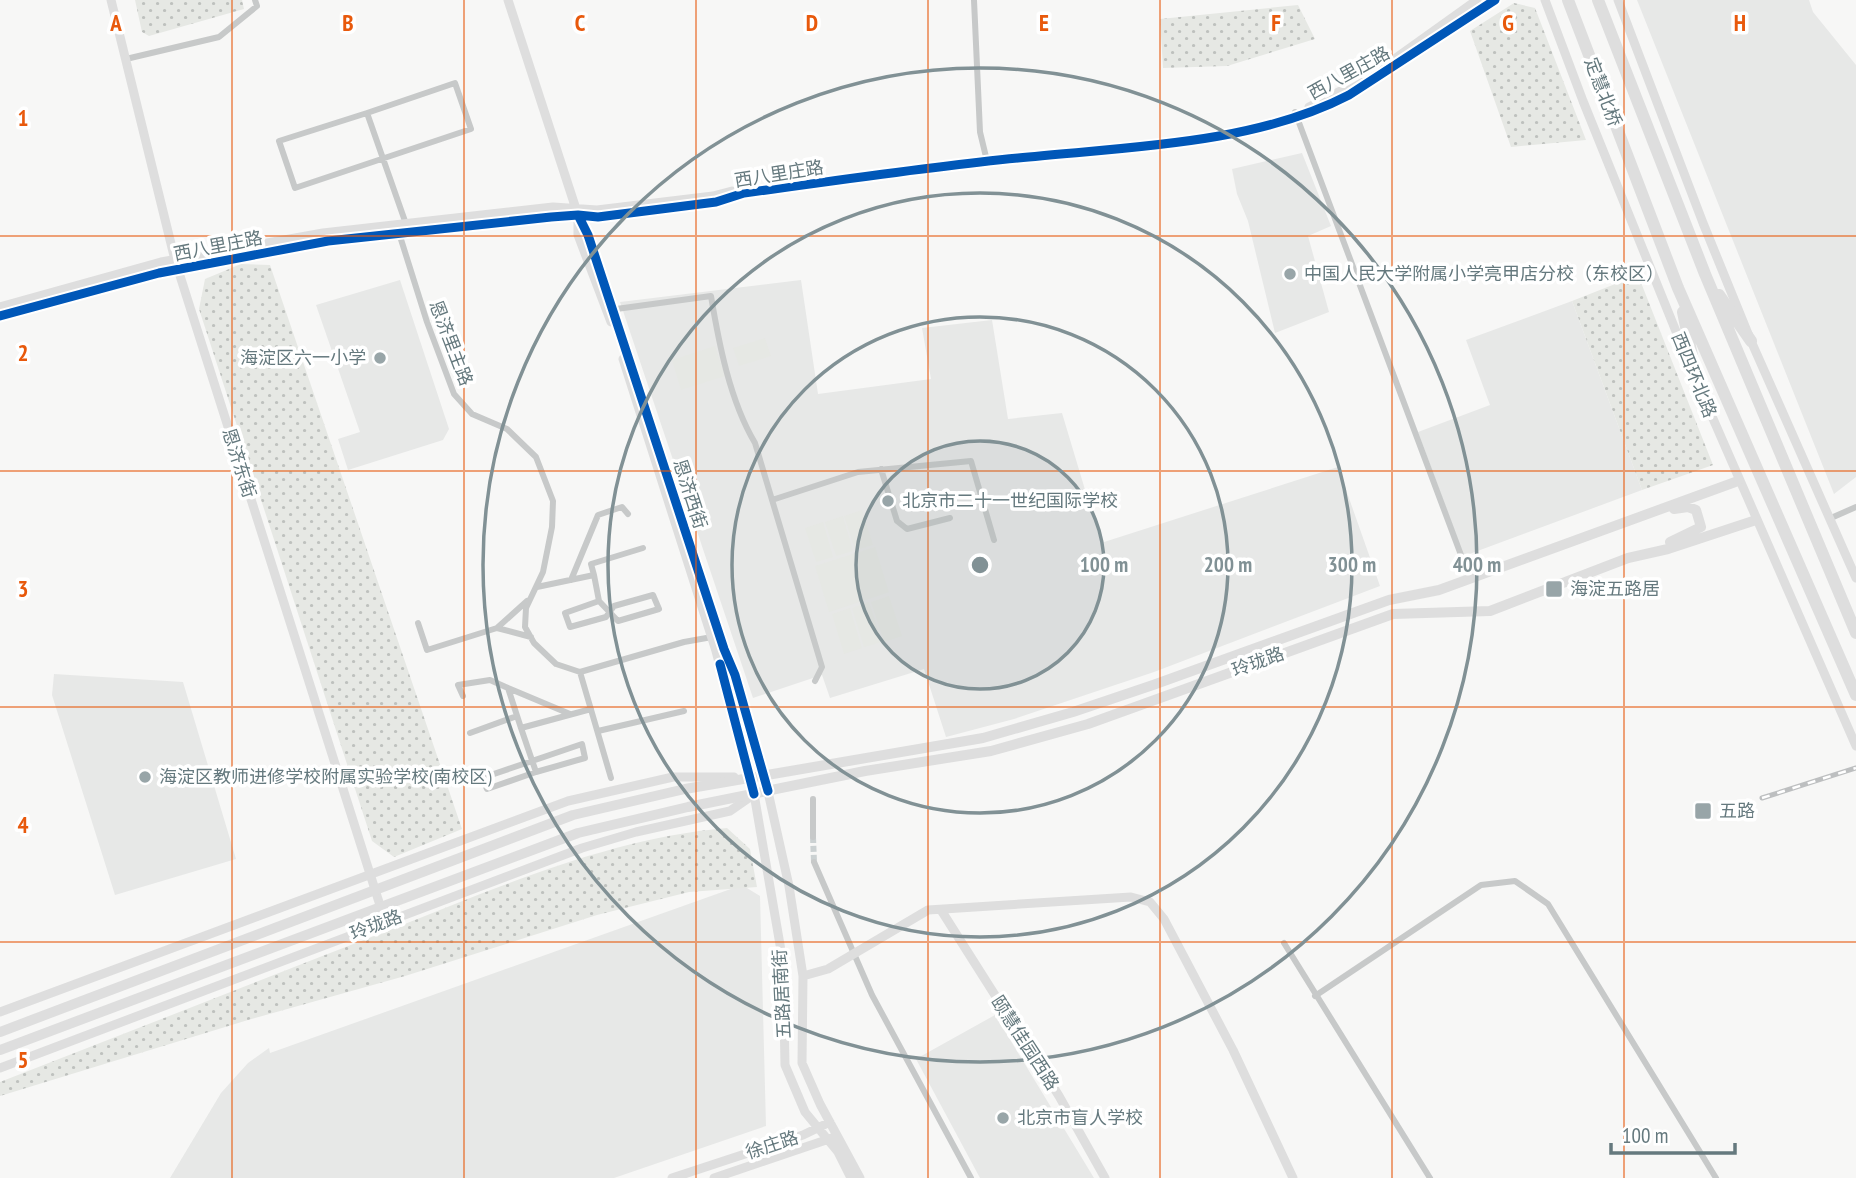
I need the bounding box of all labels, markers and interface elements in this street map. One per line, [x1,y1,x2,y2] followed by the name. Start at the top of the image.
[109,8,122,37] text: A
[342,8,354,37] text: B
[575,8,586,37] text: C
[806,8,818,37] text: D
[1039,8,1049,37] text: E
[1271,8,1281,37] text: F
[1502,8,1514,37] text: G
[1734,8,1746,37] text: H
[1304,41,1394,104] street label: 西八里庄路
[1580,54,1627,130] street label: 定慧北桥
[18,103,29,132] text: 1
[733,155,825,192] street label: 西八里庄路
[172,226,264,265] street label: 西八里庄路
[1304,262,1664,285] place label: 中国人民大学附属小学亮甲店分校（东校区）
[1282,266,1298,282] marker: 中国人民大学附属小学亮甲店分校（东校区）
[425,297,478,389] street label: 恩济里主路
[1667,329,1722,421] street label: 西四环北路
[18,338,29,367] text: 2
[240,346,366,369] place label: 海淀区六一小学
[372,350,388,366] marker: 海淀区六一小学
[217,425,262,501] street label: 恩济东街
[668,456,713,532] street label: 恩济西街
[902,489,1118,512] place label: 北京市二十一世纪国际学校
[880,493,896,509] marker: 北京市二十一世纪国际学校
[1080,551,1128,578] text: 100 m
[1204,551,1252,578] text: 200 m
[1328,551,1376,578] text: 300 m
[1453,551,1501,578] text: 400 m
[968,553,992,577] centre of rings
[18,574,29,603] text: 3
[1570,577,1660,600] place label: 海淀五路居
[1544,579,1564,599] marker: 海淀五路居
[1229,641,1287,682] street label: 玲珑路
[159,765,492,788] place label: 海淀区教师进修学校附属实验学校(南校区)
[137,769,153,785] marker: 海淀区教师进修学校附属实验学校(南校区)
[1719,799,1755,822] place label: 五路
[1693,801,1713,821] marker: 五路
[18,810,29,839] text: 4
[346,904,405,945] street label: 玲珑路
[768,948,795,1040] street label: 五路居南街
[986,991,1064,1094] street label: 颐慧佳园西路
[18,1045,29,1074] text: 5
[1017,1106,1143,1129] place label: 北京市盲人学校
[995,1110,1011,1126] marker: 北京市盲人学校
[1611,1112,1735,1156] scale bar
[1622,1122,1668,1149] text: 100 m
[743,1125,801,1164] street label: 徐庄路

